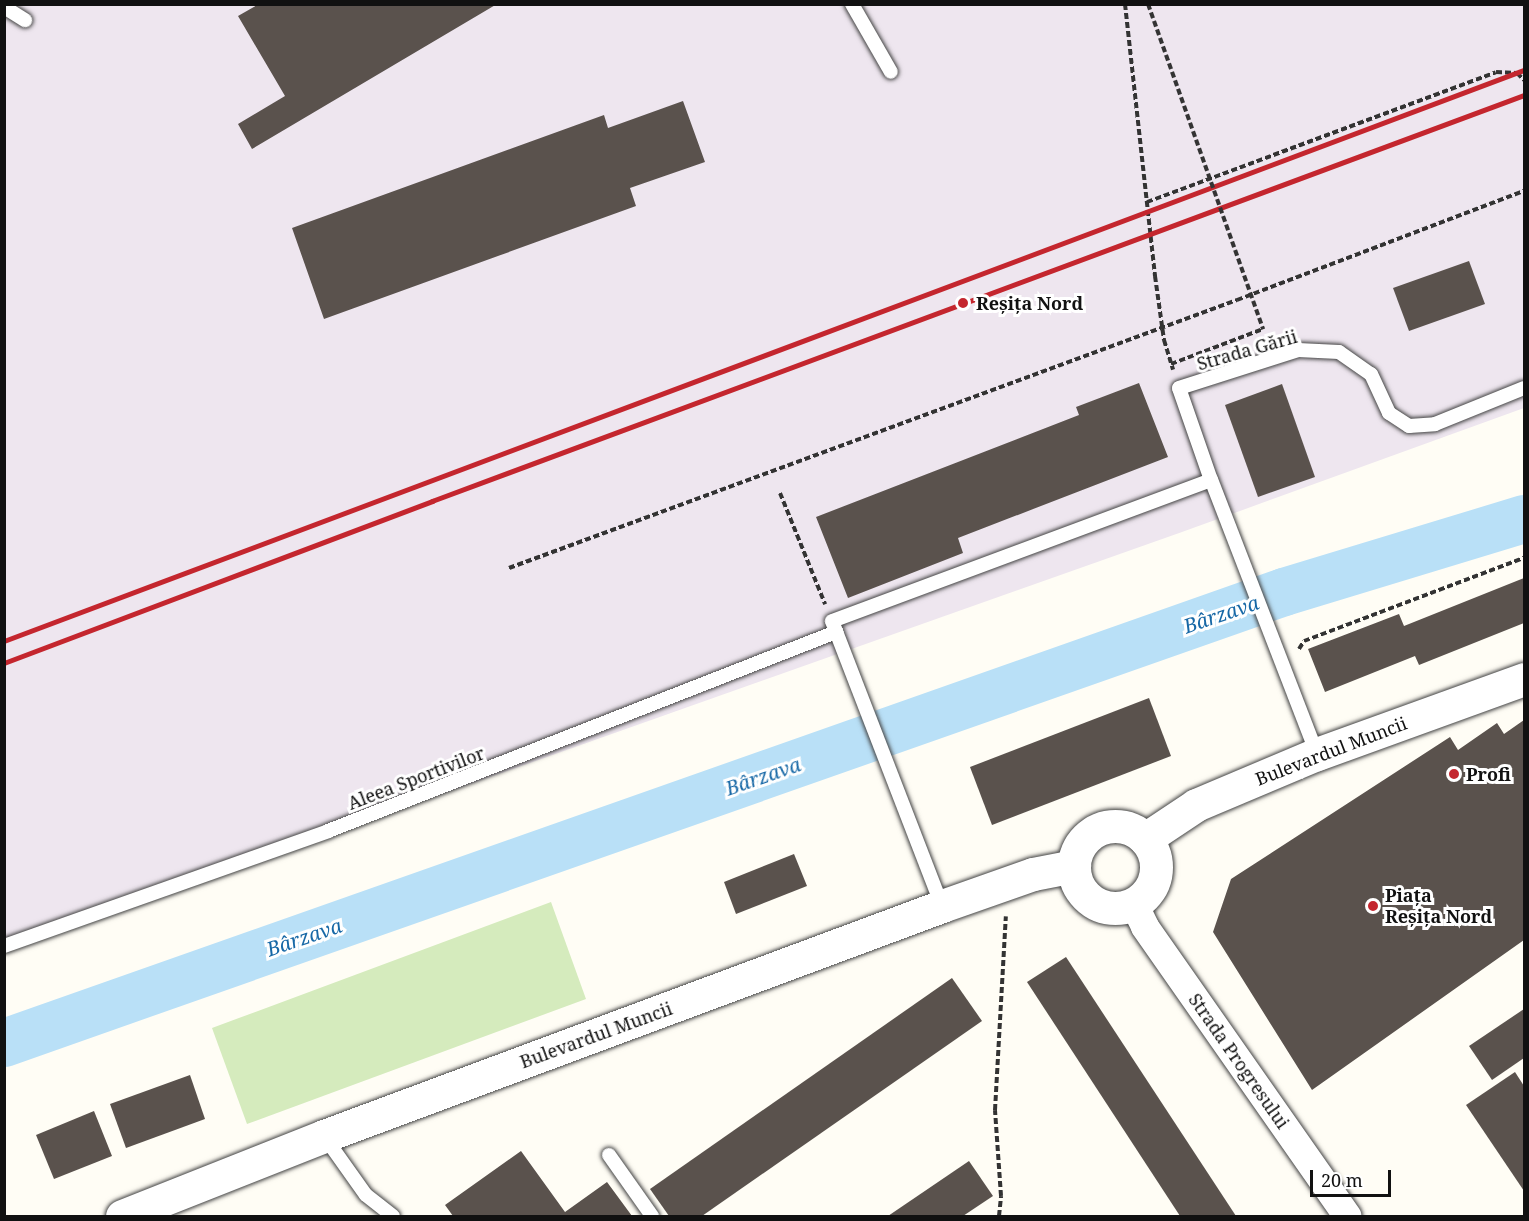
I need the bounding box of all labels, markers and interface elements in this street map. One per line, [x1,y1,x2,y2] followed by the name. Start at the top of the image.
[976,292,1083,314] place label: Reșița Nord
[954,294,972,312] marker: Reșița Nord
[1194,325,1300,375] street label: Strada Gării
[1180,590,1262,638] water label: Bârzava
[1252,712,1410,790] street label: Bulevardul Muncii
[345,742,487,814] street label: Aleea Sportivilor
[722,752,804,800] water label: Bârzava
[1466,763,1511,785] place label: Profi
[1447,767,1461,781] marker: Profi
[1385,885,1492,928] place label: Piața Reșița Nord
[1366,899,1380,913] marker: Piața Reșița Nord
[263,913,345,961] water label: Bârzava
[1184,989,1294,1133] street label: Strada Progresului
[517,997,675,1073] street label: Bulevardul Muncii
[1313,1158,1394,1196] scale bar
[1321,1168,1363,1192] text: 20 m

